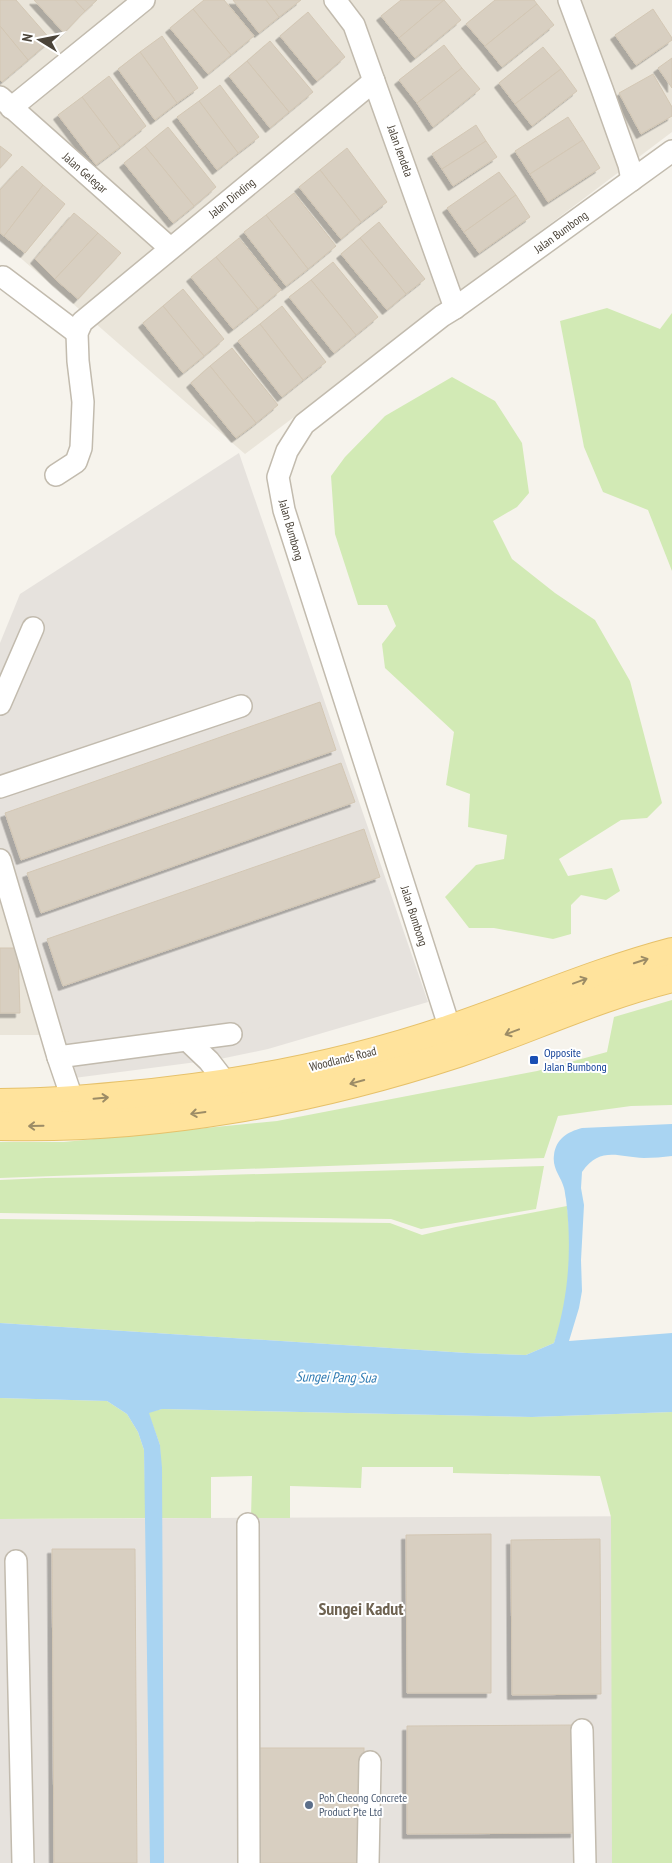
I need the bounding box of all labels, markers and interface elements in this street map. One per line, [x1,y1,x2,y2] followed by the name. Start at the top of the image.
[15,15,65,65] north arrow
[18,32,37,43] text: N
[384,122,417,179] street label: Jalan Jendela
[59,148,111,197] street label: Jalan Gelegar
[205,174,258,222] street label: Jalan Dinding
[530,207,590,257] street label: Jalan Bumbong
[275,497,307,562] street label: Jalan Bumbong
[397,883,431,948] street label: Jalan Bumbong
[633,955,649,965] one-way arrow
[572,976,588,985] one-way arrow
[504,1028,520,1037] one-way arrow
[308,1043,378,1074] street label: Woodlands Road
[543,1045,607,1074] place label: Opposite Jalan Bumbong
[528,1054,540,1066] marker: Opposite Jalan Bumbong
[349,1078,365,1087] one-way arrow
[93,1093,109,1103] one-way arrow
[190,1108,206,1118] one-way arrow
[28,1121,44,1131] one-way arrow
[296,1367,378,1387] water label: Sungei Pang Sua
[318,1597,404,1620] district label: Sungei Kadut
[319,1790,407,1819] place label: Poh Cheong Concrete Product Pte Ltd
[303,1799,315,1811] marker: Poh Cheong Concrete Product Pte Ltd

